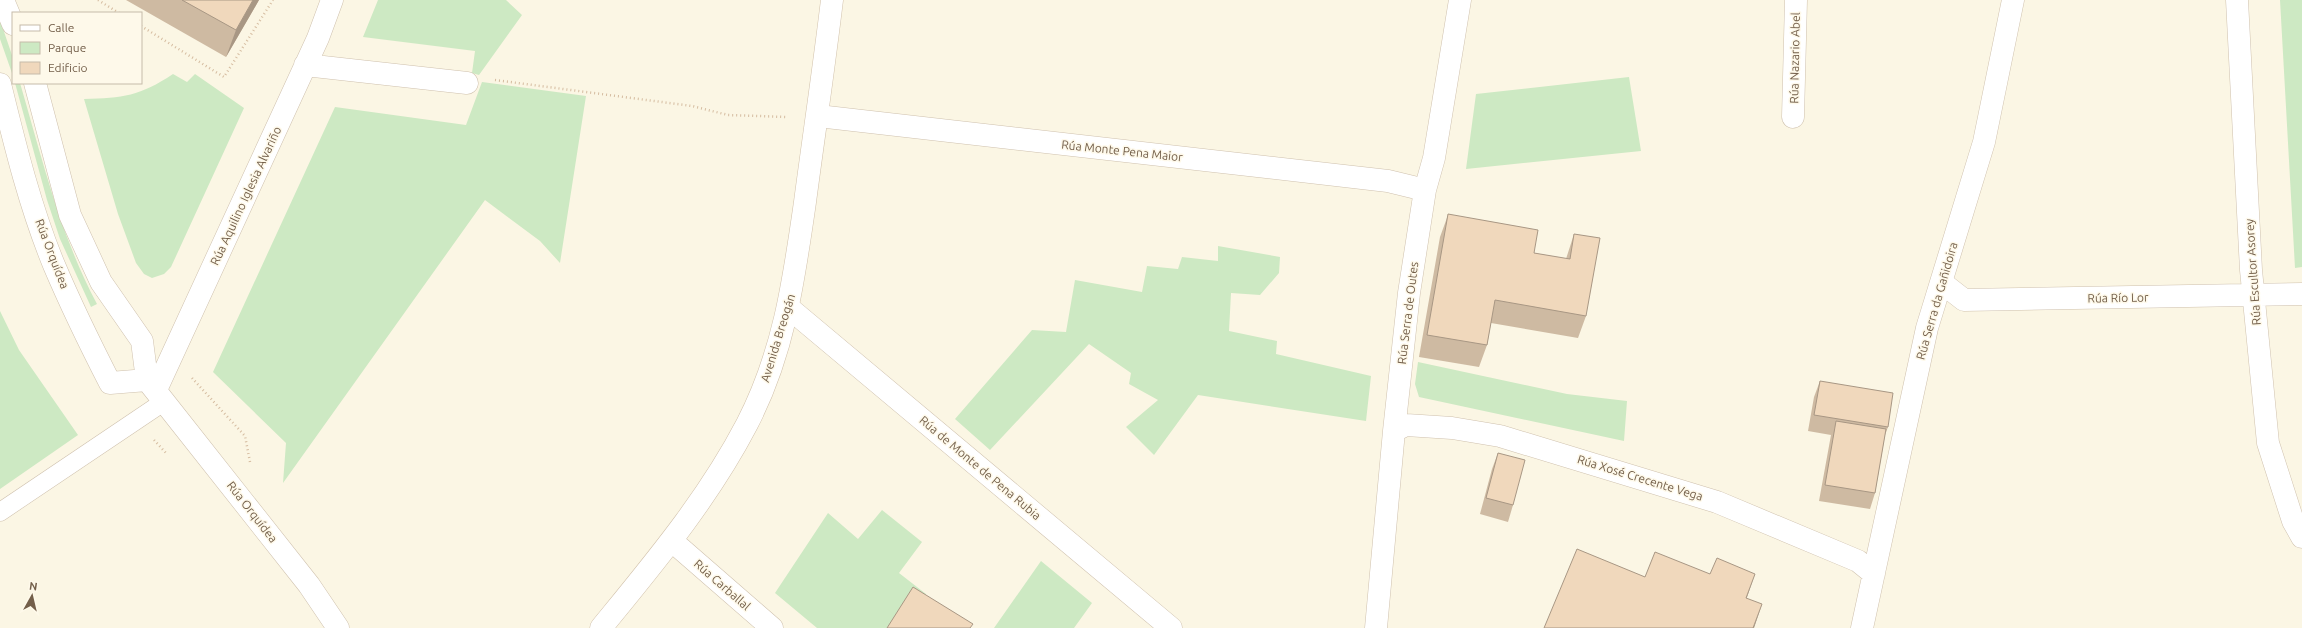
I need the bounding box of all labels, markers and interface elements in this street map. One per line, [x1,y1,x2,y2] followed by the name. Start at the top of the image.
[12,12,142,84] legend
[1787,12,1802,104] street label: Rúa Nazario Abel
[48,21,74,34] text: Calle
[48,41,86,54] text: Parque
[48,61,88,74] text: Edificio
[208,124,283,267] street label: Rúa Aquilino Iglesia Alvariño
[1061,138,1184,163] street label: Rúa Monte Pena Maior
[33,217,72,291] street label: Rúa Orquídea
[2242,218,2263,326] street label: Rúa Escultor Asorey
[1914,241,1960,361] street label: Rúa Serra da Gañidoira
[1395,261,1420,365] street label: Rúa Serra de Outes
[2087,290,2149,305] street label: Rúa Río Lor
[758,292,797,384] street label: Avenida Breogán
[917,413,1044,522] street label: Rúa de Monte de Pena Rubia
[1576,452,1704,503] street label: Rúa Xosé Crecente Vega
[225,479,280,545] street label: Rúa Orquídea
[692,557,753,613] street label: Rúa Carballal
[12,576,52,616] north arrow
[28,580,38,593] text: N

